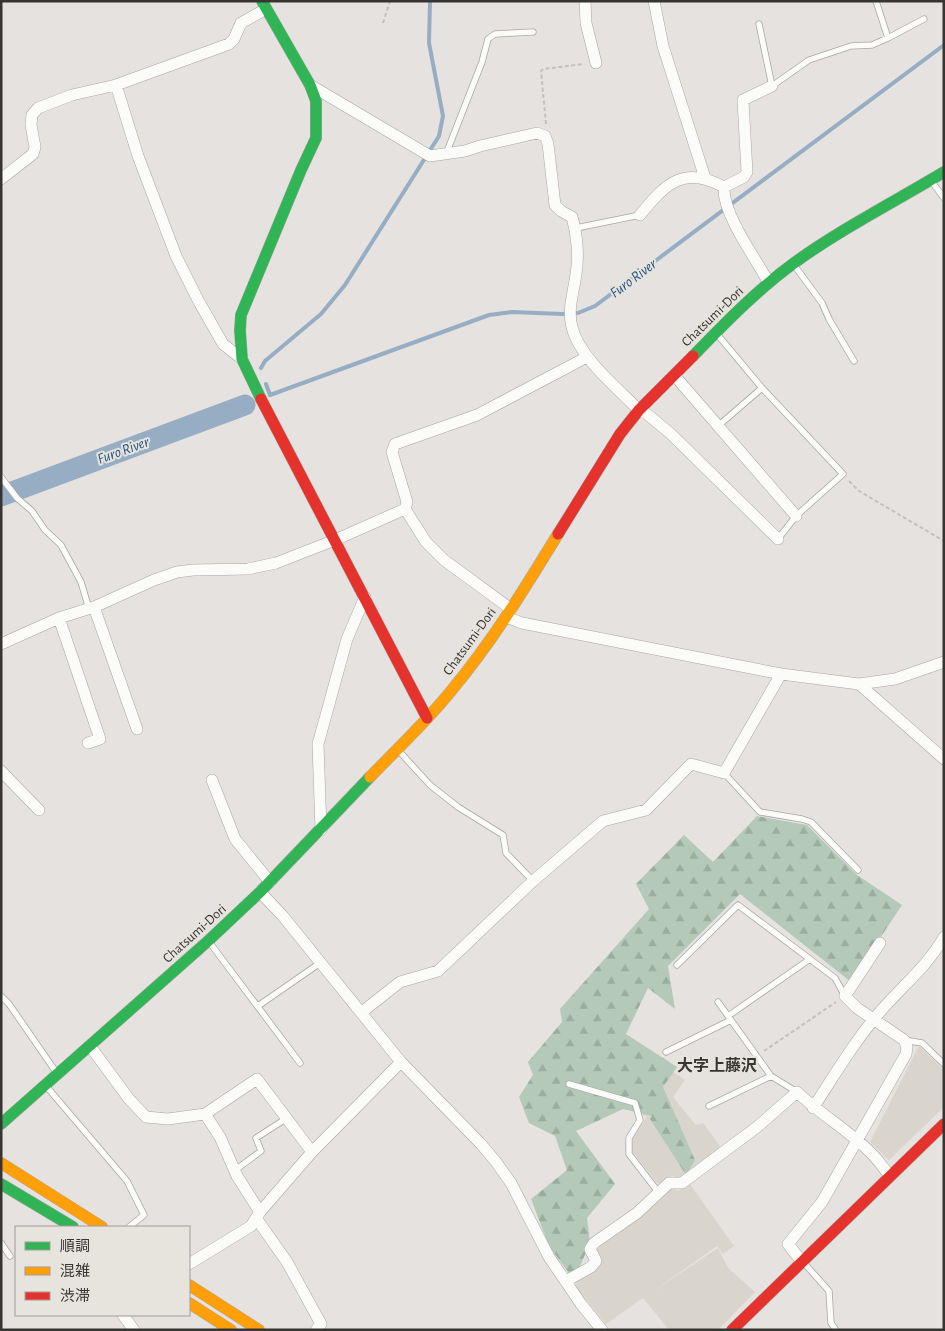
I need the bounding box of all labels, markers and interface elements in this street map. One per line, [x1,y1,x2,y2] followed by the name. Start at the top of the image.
[607,256,660,301] water label: Furo River
[679,284,746,349] street label: Chatsumi-Dori
[95,434,152,467] water label: Furo River
[441,605,499,678] street label: Chatsumi-Dori
[160,902,229,966] street label: Chatsumi-Dori
[677,1057,757,1074] district label: 大字上藤沢
[15,1226,190,1316] legend
[60,1239,90,1254] text: 順調
[60,1263,90,1279] text: 混雑
[60,1288,90,1304] text: 渋滞

